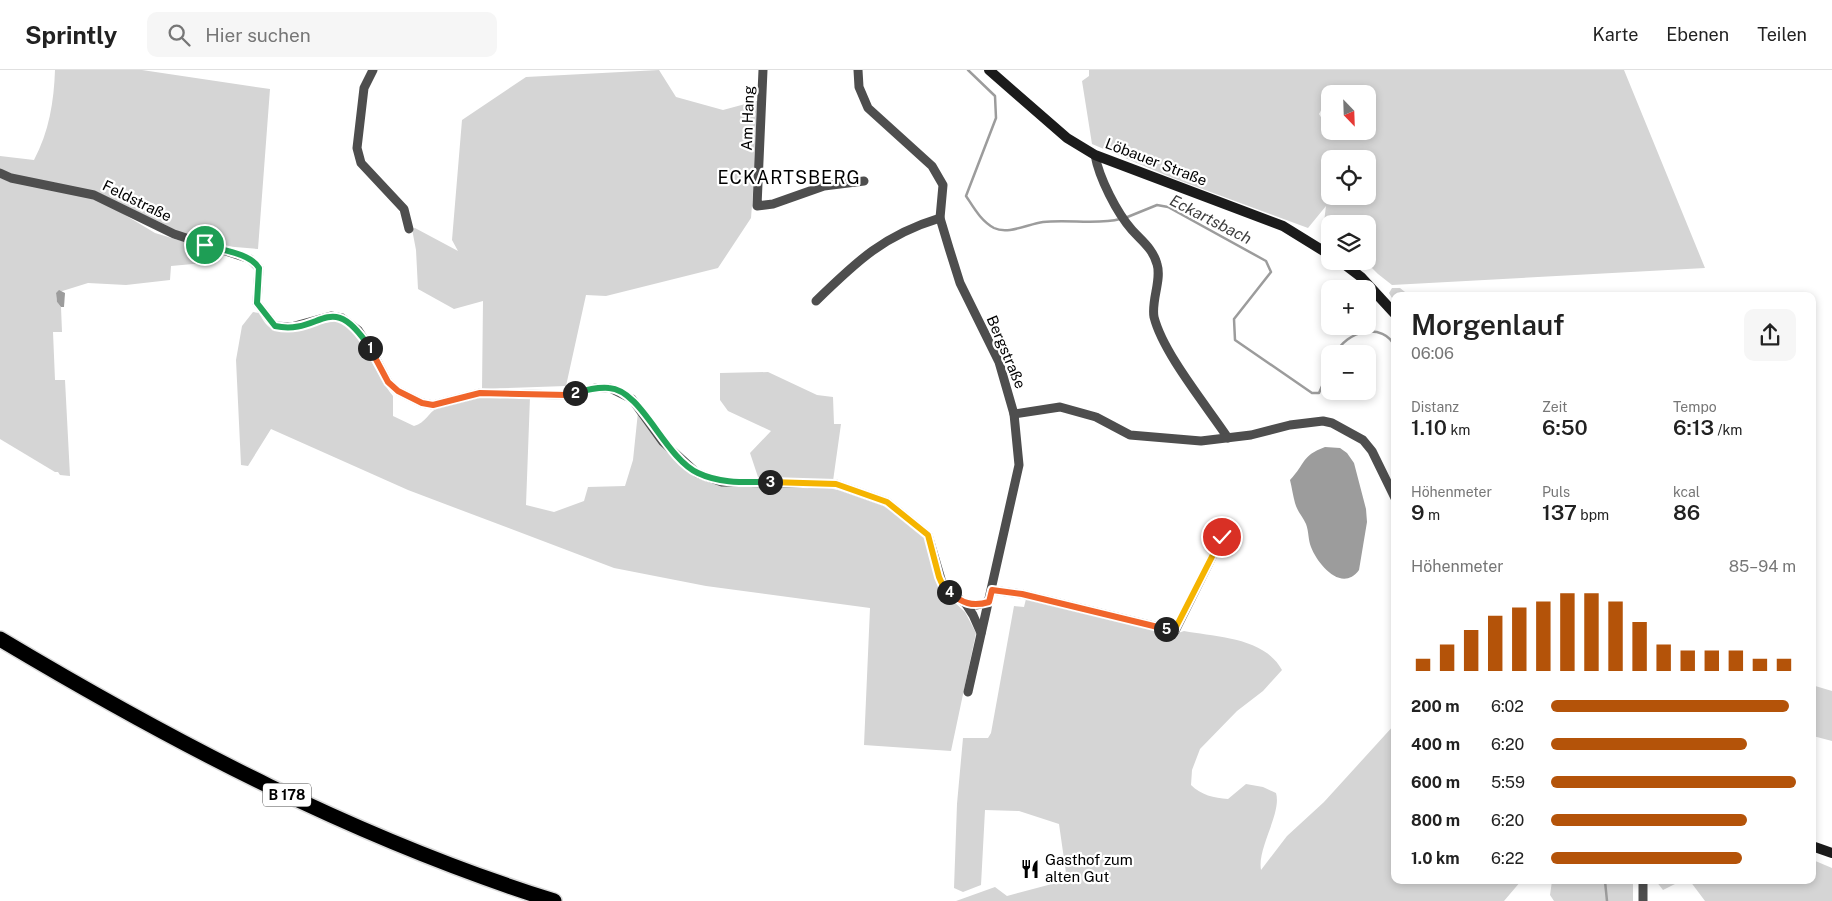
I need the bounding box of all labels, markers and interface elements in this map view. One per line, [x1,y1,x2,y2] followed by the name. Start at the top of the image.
[147,12,497,57] search box
[25,21,117,49] text: Sprintly
[165,21,193,49] icon: search
[205,24,311,46] text: Hier suchen
[1593,24,1638,45] text: Karte
[1666,24,1729,45] text: Ebenen
[1757,24,1807,45] text: Teilen
[738,85,757,151] street label: Am Hang
[1321,85,1376,140] north arrow
[1321,85,1376,400] map controls
[1103,134,1209,189] street label: Löbauer Straße
[1321,150,1376,205] button: locate
[717,167,861,188] district label: ECKARTSBERG
[100,177,175,225] street label: Feldstraße
[1167,191,1255,248] water label: Eckartsbach
[1321,215,1376,270] button: layers
[184,224,226,266] pin
[191,231,219,259] icon: arrive
[1321,280,1376,335] button: +
[1411,308,1564,341] text: Morgenlauf
[1744,309,1796,361] button: share
[983,313,1029,391] street label: Bergstraße
[358,336,382,360] pin: 1
[368,340,374,356] text: 1
[1411,344,1454,363] text: 06:06
[1321,345,1376,400] button: −
[562,380,588,406] pin: 2
[571,385,580,401] text: 2
[1411,399,1459,415] text: Distanz
[1542,399,1568,415] text: Zeit
[1673,399,1717,415] text: Tempo
[1411,415,1447,440] text: 1.10
[1542,415,1588,440] text: 6:50
[1673,415,1714,440] text: 6:13
[1447,422,1470,438] text: km
[1714,422,1742,438] text: /km
[758,470,782,494] pin: 3
[766,474,775,490] text: 3
[1411,484,1492,500] text: Höhenmeter
[1542,484,1570,500] text: Puls
[1673,484,1700,500] text: kcal
[1411,500,1425,525] text: 9
[1542,500,1577,525] text: 137
[1673,500,1700,525] text: 86
[1425,507,1440,523] text: m
[1577,507,1609,523] text: bpm
[1201,516,1243,558] pin
[1208,523,1236,551] icon: check
[1411,557,1504,576] text: Höhenmeter
[1729,557,1796,576] text: 85–94 m
[936,580,962,604] pin: 4
[945,584,954,600] text: 4
[1154,616,1178,642] pin: 5
[1162,621,1171,637] text: 5
[1411,697,1460,716] text: 200 m
[1491,697,1524,716] text: 6:02
[1411,735,1460,754] text: 400 m
[1491,735,1524,754] text: 6:20
[1411,773,1460,792] text: 600 m
[1491,773,1525,792] text: 5:59
[263,784,311,806] road number: B 178
[1411,811,1460,830] text: 800 m
[1491,811,1524,830] text: 6:20
[1411,849,1460,868] text: 1.0 km
[1491,849,1524,868] text: 6:22
[1045,851,1133,885] place label: Gasthof zum alten Gut
[1019,858,1041,880] restaurant icon: Gasthof zum alten Gut

